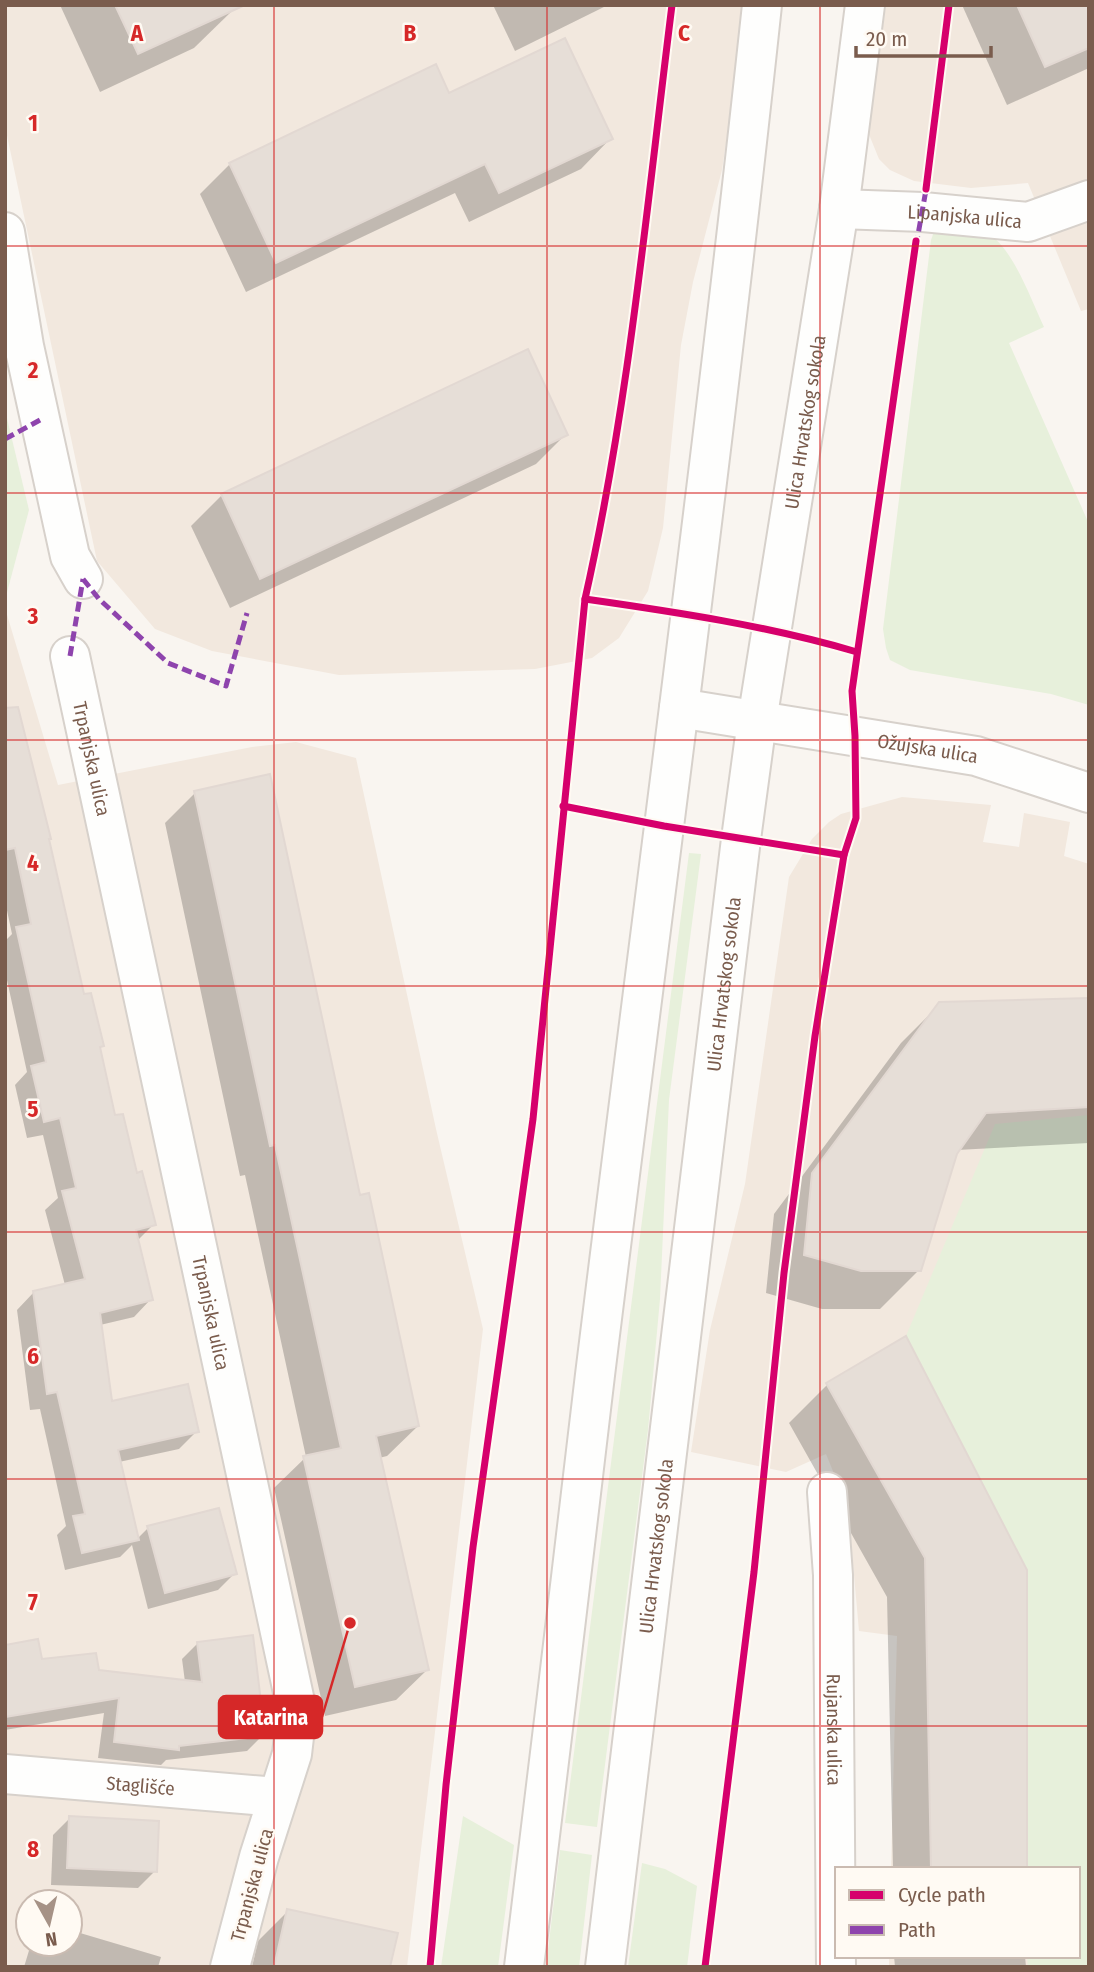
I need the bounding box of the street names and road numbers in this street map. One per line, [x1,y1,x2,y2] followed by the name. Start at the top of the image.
[907,200,1023,233] street label: Lipanjska ulica
[780,333,830,511] street label: Ulica Hrvatskog sokola
[69,699,116,818] street label: Trpanjska ulica
[876,729,980,768] street label: Ožujska ulica
[702,895,745,1073] street label: Ulica Hrvatskog sokola
[188,1254,235,1372] street label: Trpanjska ulica
[634,1457,678,1635] street label: Ulica Hrvatskog sokola
[822,1674,846,1786] street label: Rujanska ulica
[105,1771,176,1800] street label: Staglišće
[226,1826,278,1944] street label: Trpanjska ulica

